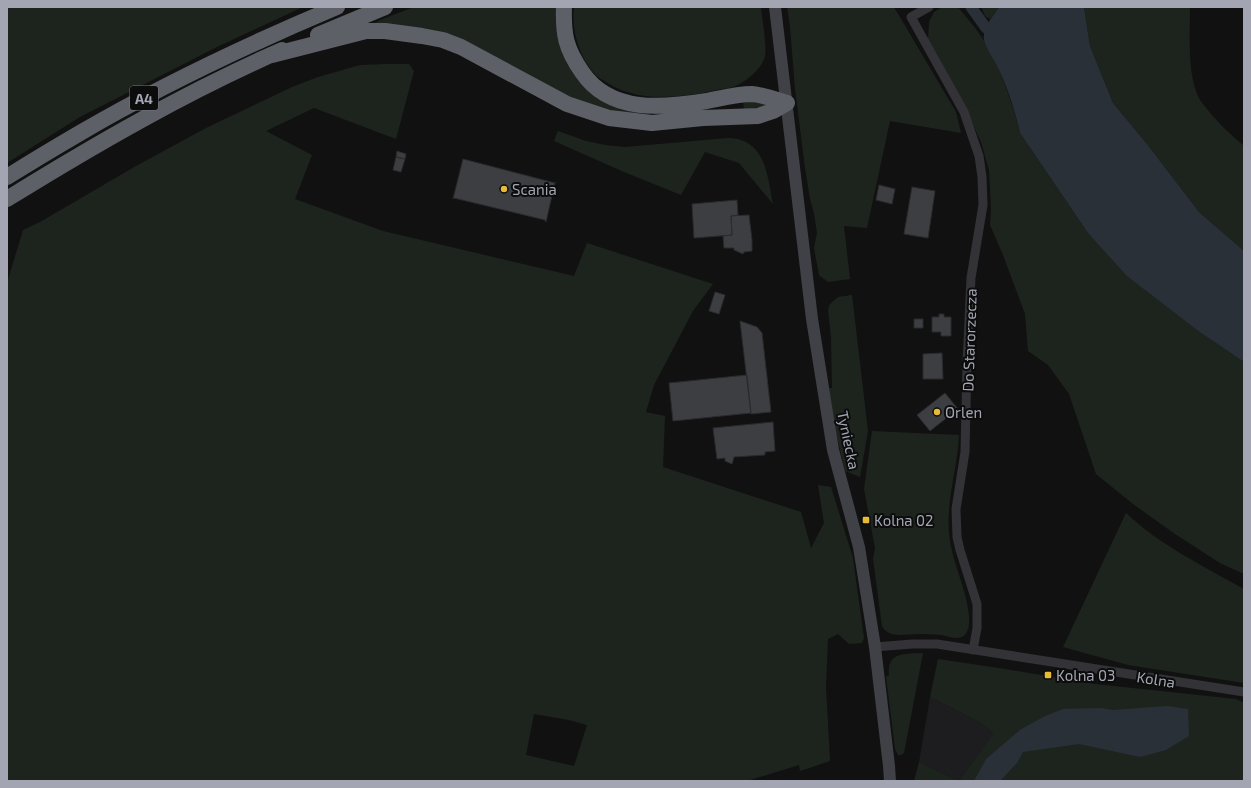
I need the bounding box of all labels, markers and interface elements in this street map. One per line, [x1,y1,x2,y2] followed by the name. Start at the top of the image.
[130,86,158,110] road number: A4
[512,180,557,198] place label: Scania
[499,184,509,194] marker: Scania
[958,288,980,392] street label: Do Starorzecza
[945,403,982,421] place label: Orlen
[932,407,942,417] marker: Orlen
[834,409,864,471] street label: Tyniecka
[874,511,933,529] place label: Kolna 02
[861,515,871,525] marker: Kolna 02
[1056,666,1115,684] place label: Kolna 03
[1136,667,1176,691] street label: Kolna
[1043,670,1053,680] marker: Kolna 03

